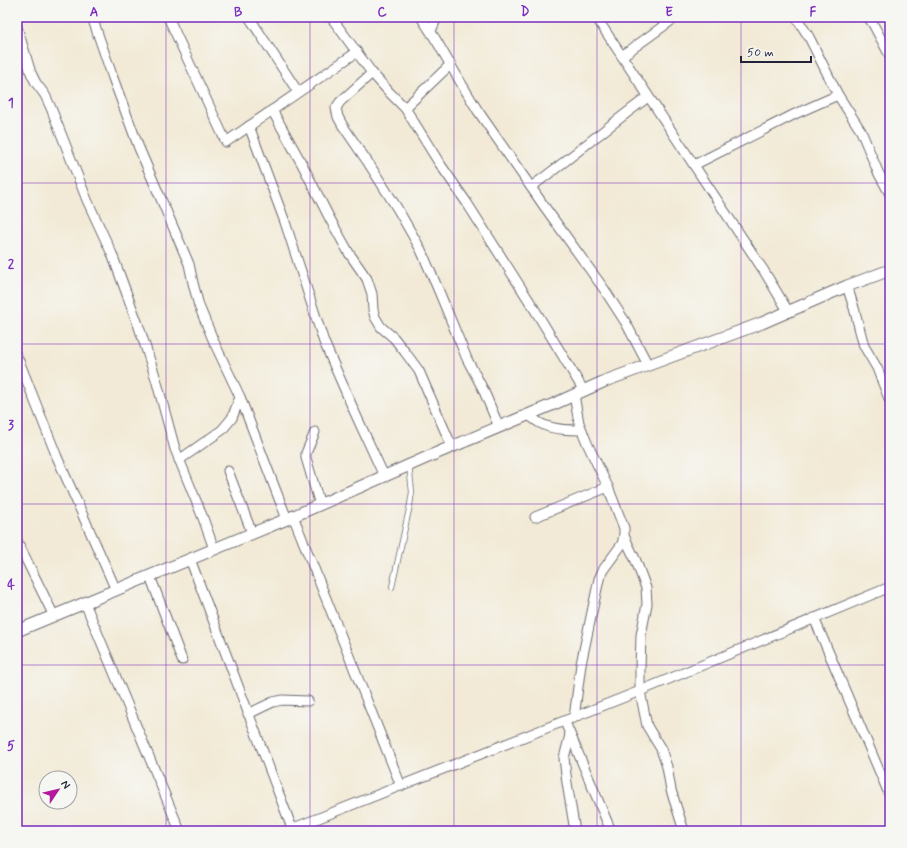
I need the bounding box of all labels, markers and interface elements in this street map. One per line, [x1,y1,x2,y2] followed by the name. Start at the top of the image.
[90,4,98,21] text: A
[234,4,243,21] text: B
[377,4,387,21] text: C
[521,4,530,21] text: D
[665,4,673,21] text: E
[810,4,817,21] text: F
[741,38,811,64] scale bar
[747,45,774,61] text: 50 m
[8,95,14,112] text: 1
[8,256,15,273] text: 2
[8,417,14,434] text: 3
[7,577,15,594] text: 4
[7,738,15,755] text: 5
[38,770,78,810] north arrow
[58,778,73,792] text: N

